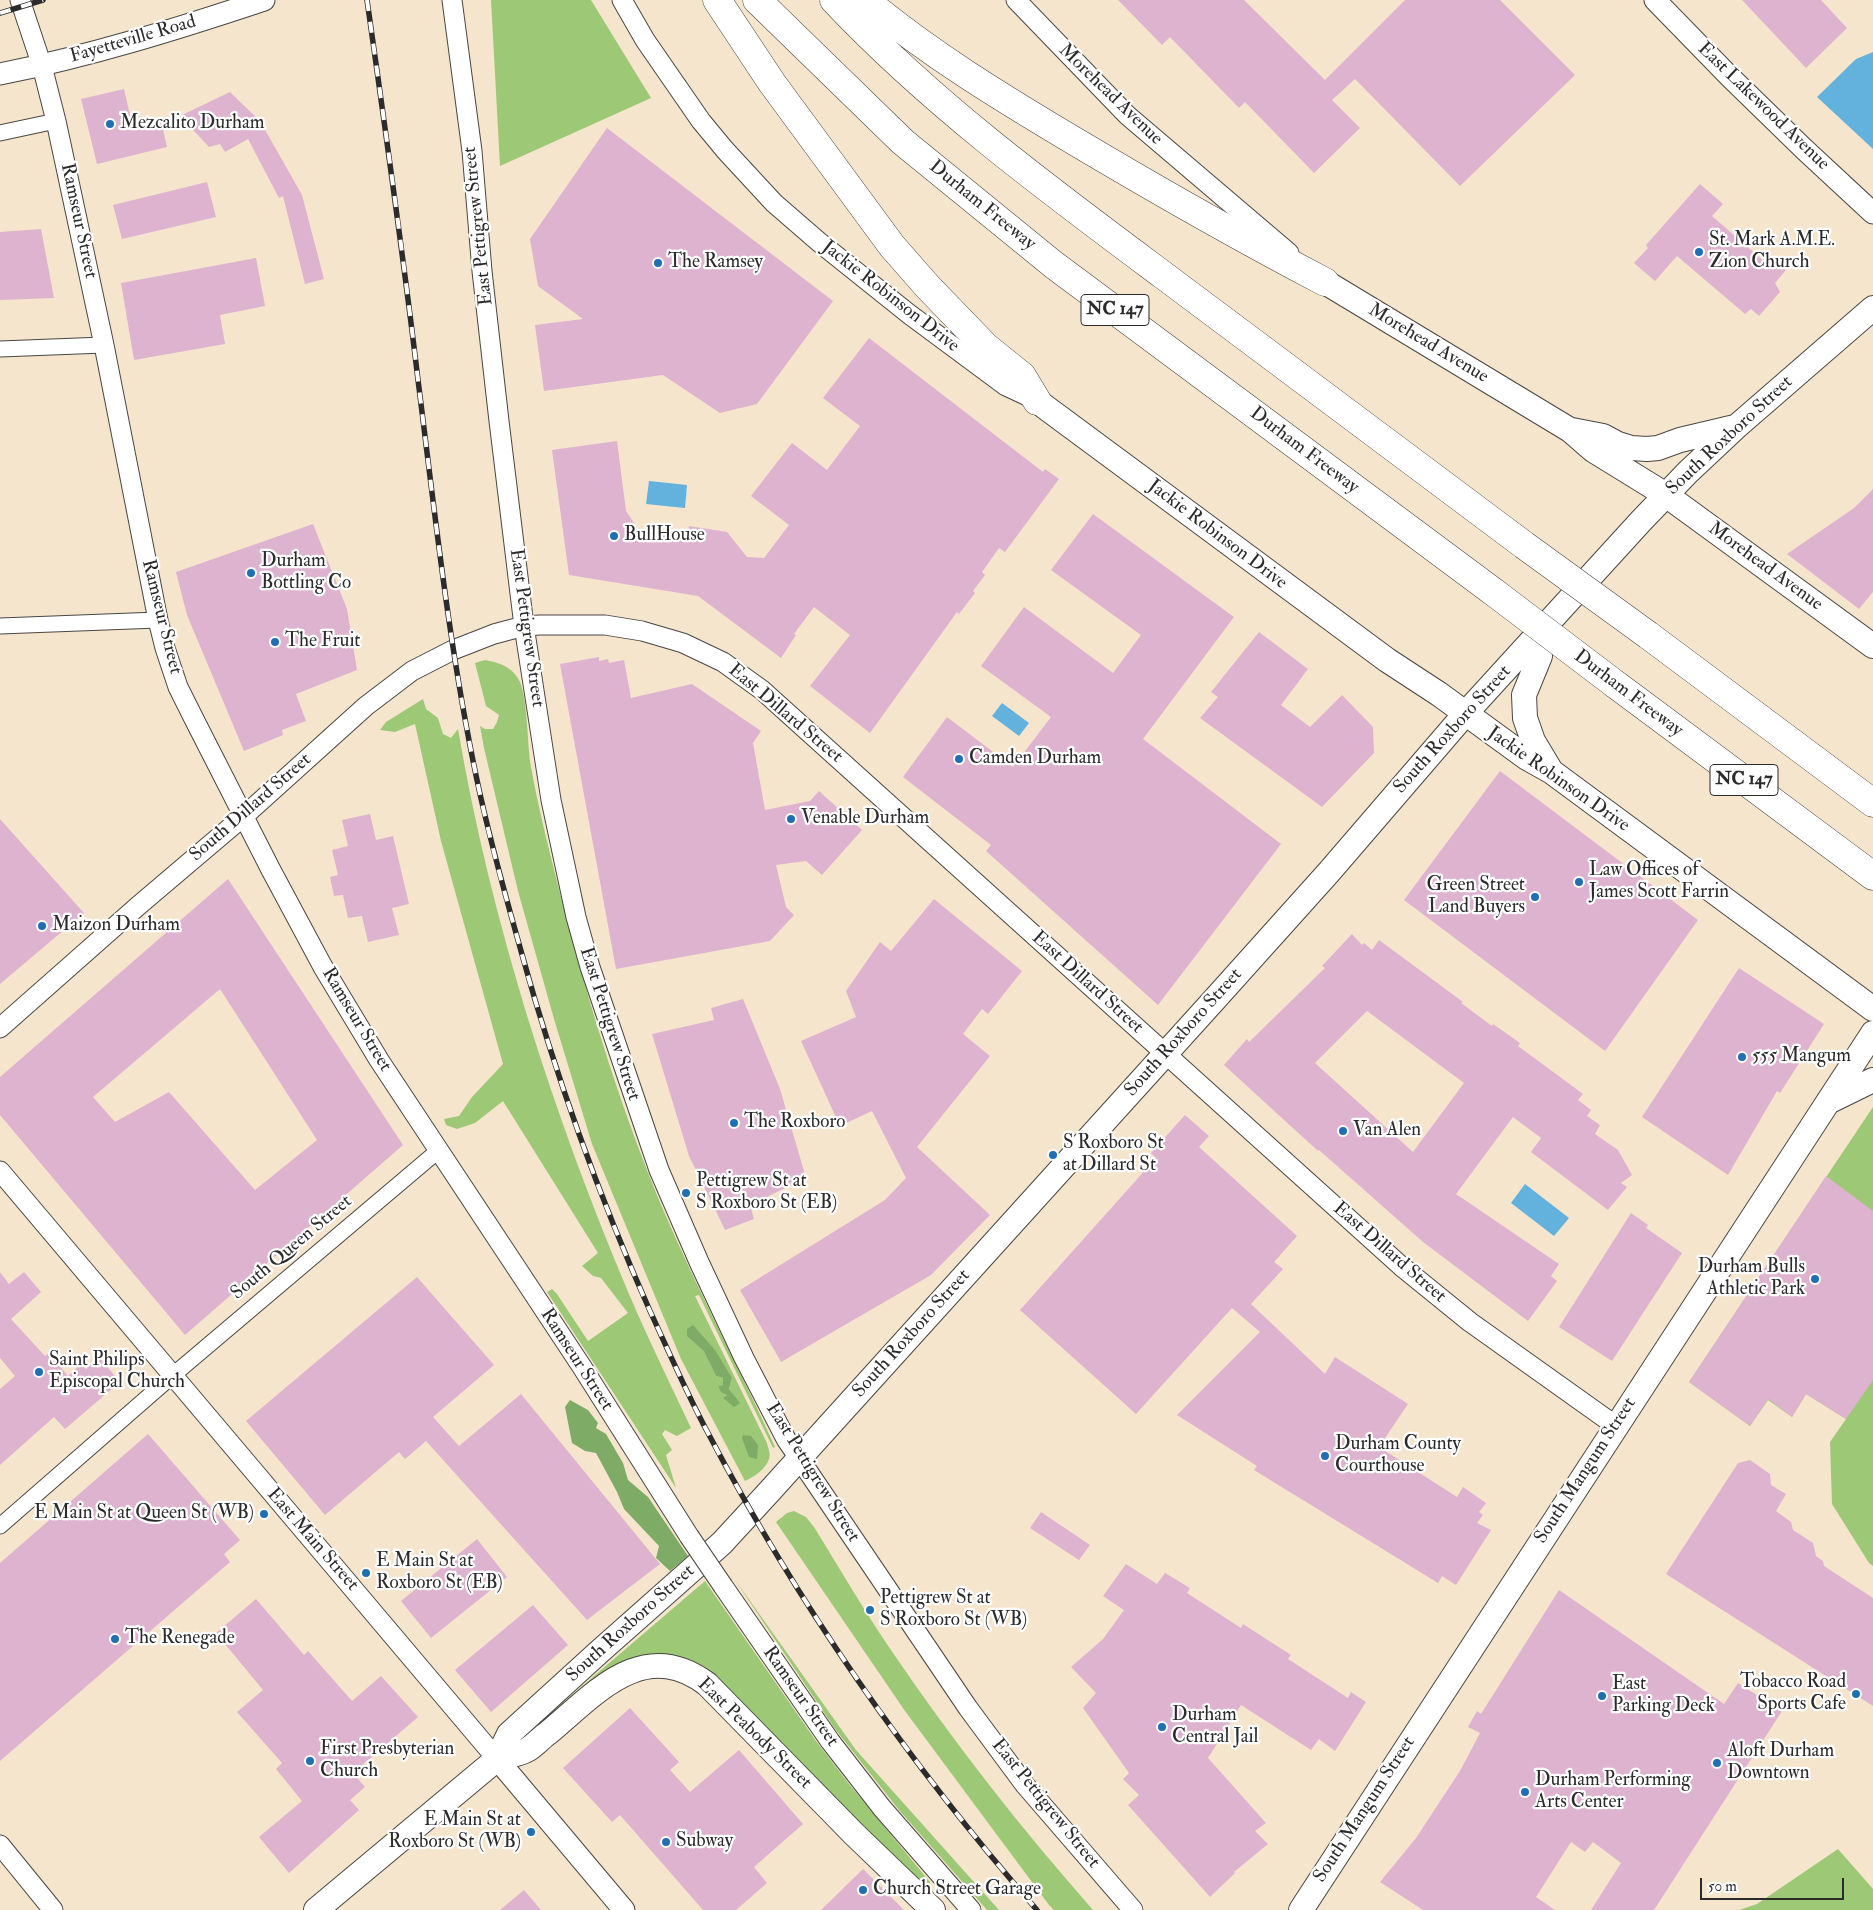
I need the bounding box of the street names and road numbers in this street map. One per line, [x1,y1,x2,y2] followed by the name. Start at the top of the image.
[67,11,199,69] street label: Fayetteville Road
[1692,38,1834,176] street label: East Lakewood Avenue
[1053,39,1167,151] street label: Morehead Avenue
[459,145,499,307] street label: East Pettigrew Street
[924,156,1040,256] street label: Durham Freeway
[55,161,101,281] street label: Ramseur Street
[817,236,963,358] street label: Jackie Robinson Drive
[1081,294,1149,326] road number: NC 147
[1364,299,1492,389] street label: Morehead Avenue
[1662,371,1798,501] street label: South Roxboro Street
[1245,403,1363,499] street label: Durham Freeway
[1143,475,1291,595] street label: Jackie Robinson Drive
[1703,518,1827,616] street label: Morehead Avenue
[504,547,548,709] street label: East Pettigrew Street
[136,557,186,677] street label: Ramseur Street
[1569,646,1687,742] street label: Durham Freeway
[723,660,847,768] street label: East Dillard Street
[1389,661,1517,799] street label: South Roxboro Street
[1482,722,1634,838] street label: Jackie Robinson Drive
[185,749,317,867] street label: South Dillard Street
[1710,764,1778,796] road number: NC 147
[1026,927,1148,1039] street label: East Dillard Street
[573,944,645,1104] street label: East Pettigrew Street
[316,964,396,1076] street label: Ramseur Street
[1120,964,1248,1102] street label: South Roxboro Street
[227,1191,357,1305] street label: South Queen Street
[1328,1198,1450,1308] street label: East Dillard Street
[848,1265,976,1403] street label: South Roxboro Street
[534,1305,618,1415] street label: Ramseur Street
[1530,1394,1642,1548] street label: South Mangum Street
[760,1399,864,1547] street label: East Pettigrew Street
[261,1484,363,1596] street label: East Main Street
[562,1560,700,1688] street label: South Roxboro Street
[757,1642,843,1752] street label: Ramseur Street
[692,1674,816,1794] street label: East Peabody Street
[1309,1733,1421,1887] street label: South Mangum Street
[986,1735,1104,1873] street label: East Pettigrew Street

